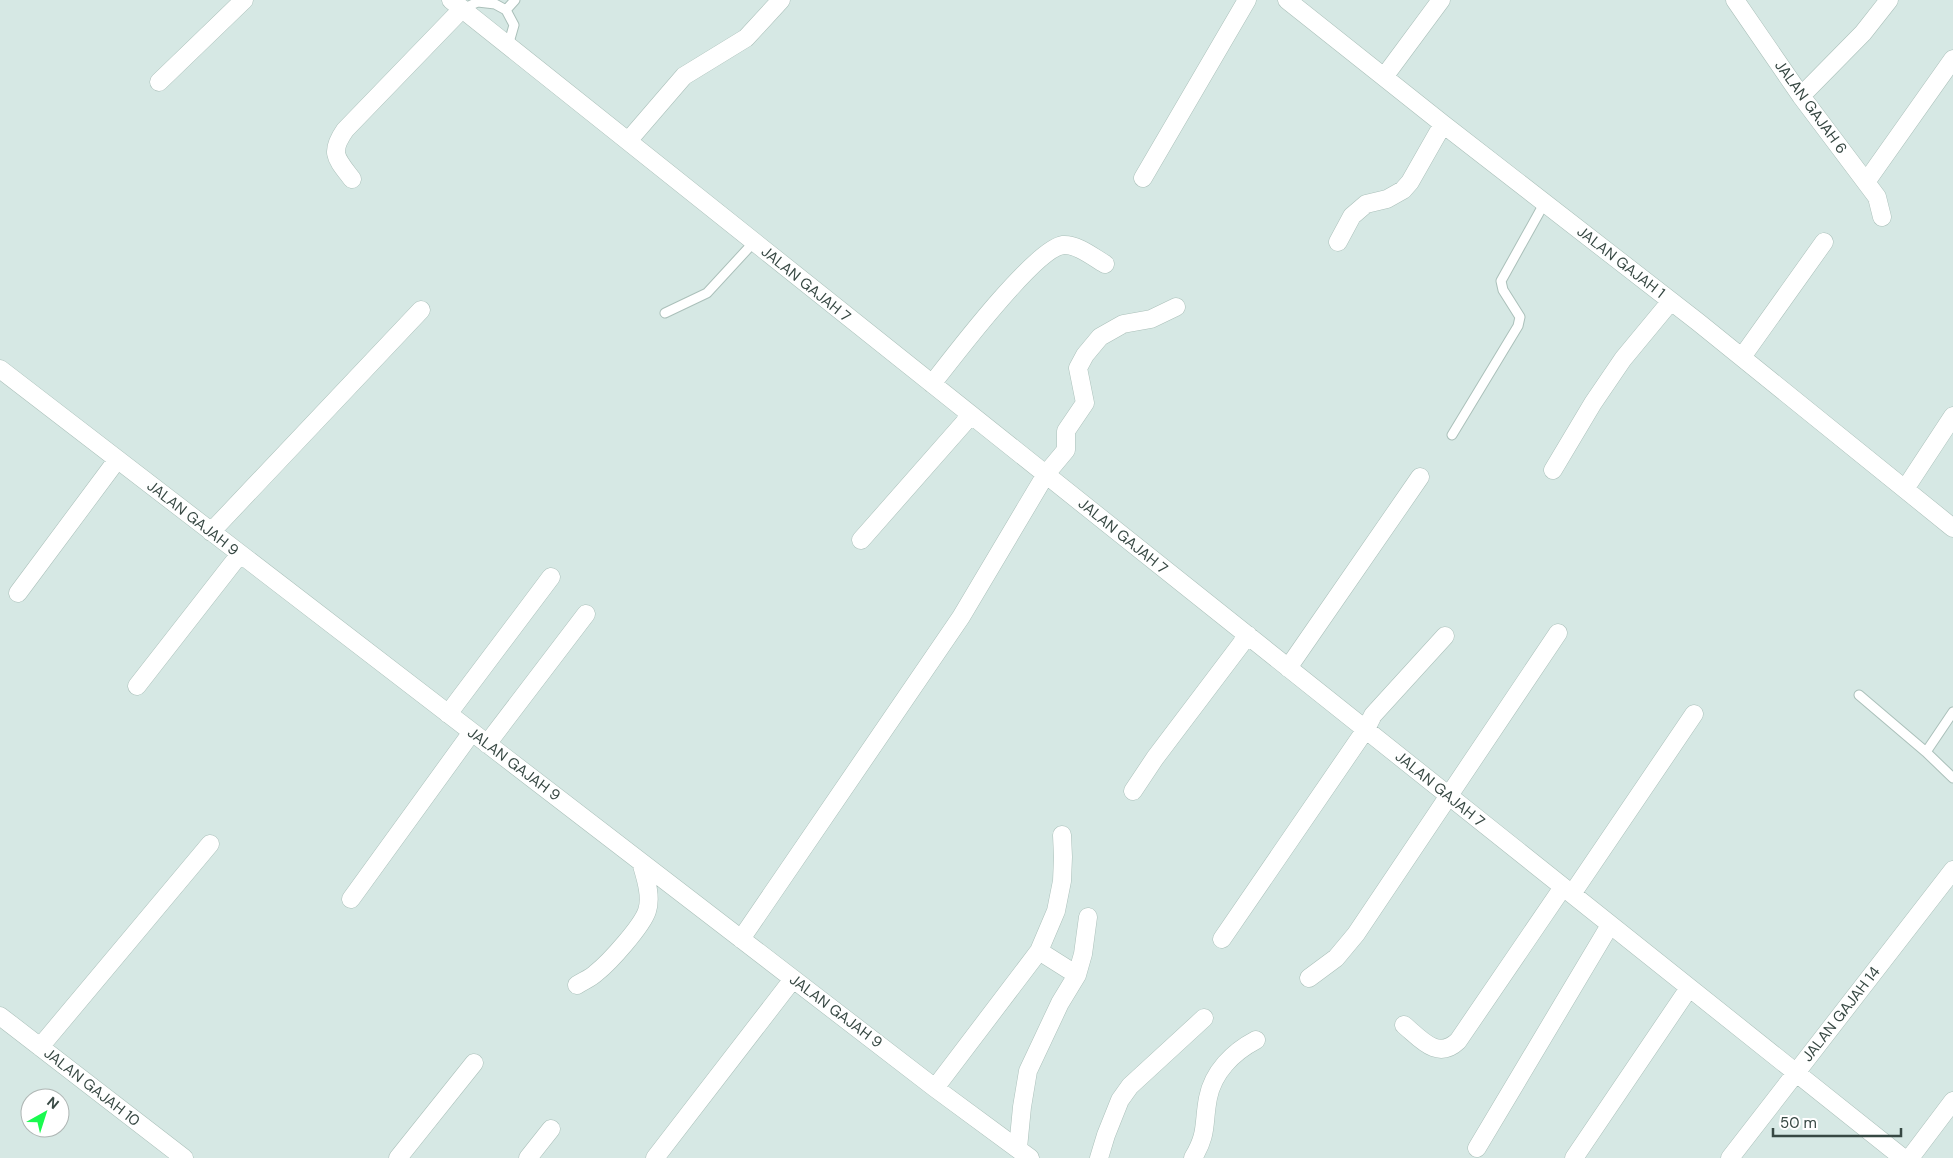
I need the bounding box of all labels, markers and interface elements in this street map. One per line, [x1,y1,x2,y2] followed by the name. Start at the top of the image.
[1770,56,1852,158] street label: JALAN GAJAH 6
[1573,221,1669,303] street label: JALAN GAJAH 1
[757,242,855,326] street label: JALAN GAJAH 7
[143,476,243,560] street label: JALAN GAJAH 9
[1074,494,1172,578] street label: JALAN GAJAH 7
[464,723,564,805] street label: JALAN GAJAH 9
[1391,747,1489,831] street label: JALAN GAJAH 7
[1798,962,1884,1066] street label: JALAN GAJAH 14
[786,970,886,1052] street label: JALAN GAJAH 9
[40,1044,144,1130] street label: JALAN GAJAH 10
[20,1088,70,1138] north arrow
[1773,1106,1900,1138] scale bar
[1780,1113,1817,1133] text: 50 m

